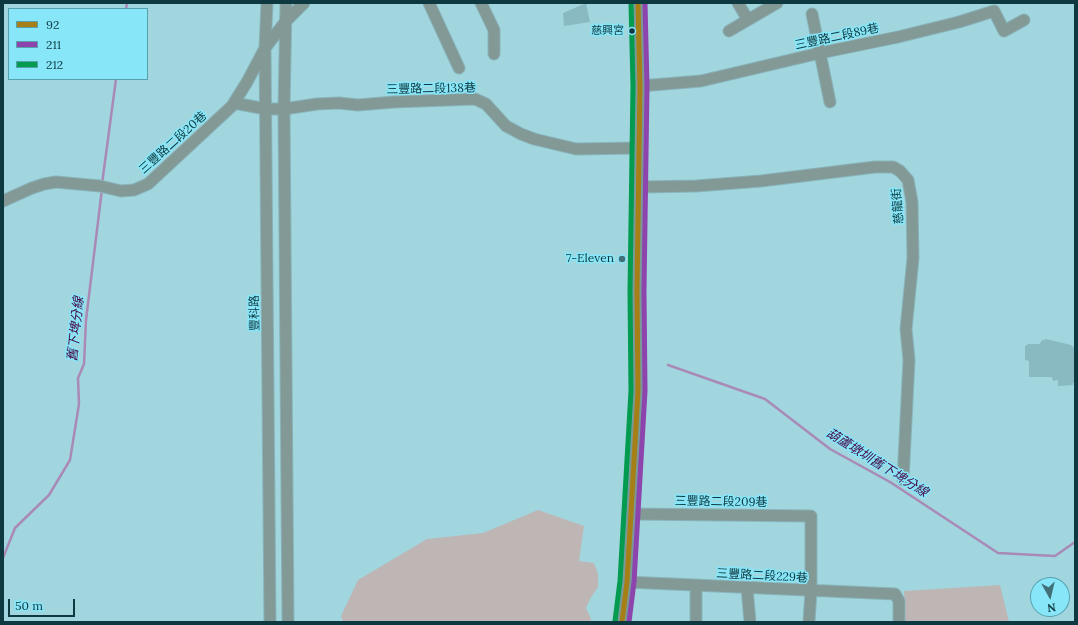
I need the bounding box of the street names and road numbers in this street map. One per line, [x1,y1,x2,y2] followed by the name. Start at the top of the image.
[794,21,880,53] street label: 三豐路二段89巷
[386,81,476,97] street label: 三豐路二段138巷
[136,109,210,177] street label: 三豐路二段20巷
[889,187,907,225] street label: 慈龍街
[247,295,263,331] street label: 豐科路
[674,494,768,510] street label: 三豐路二段209巷
[716,566,808,586] street label: 三豐路二段229巷

